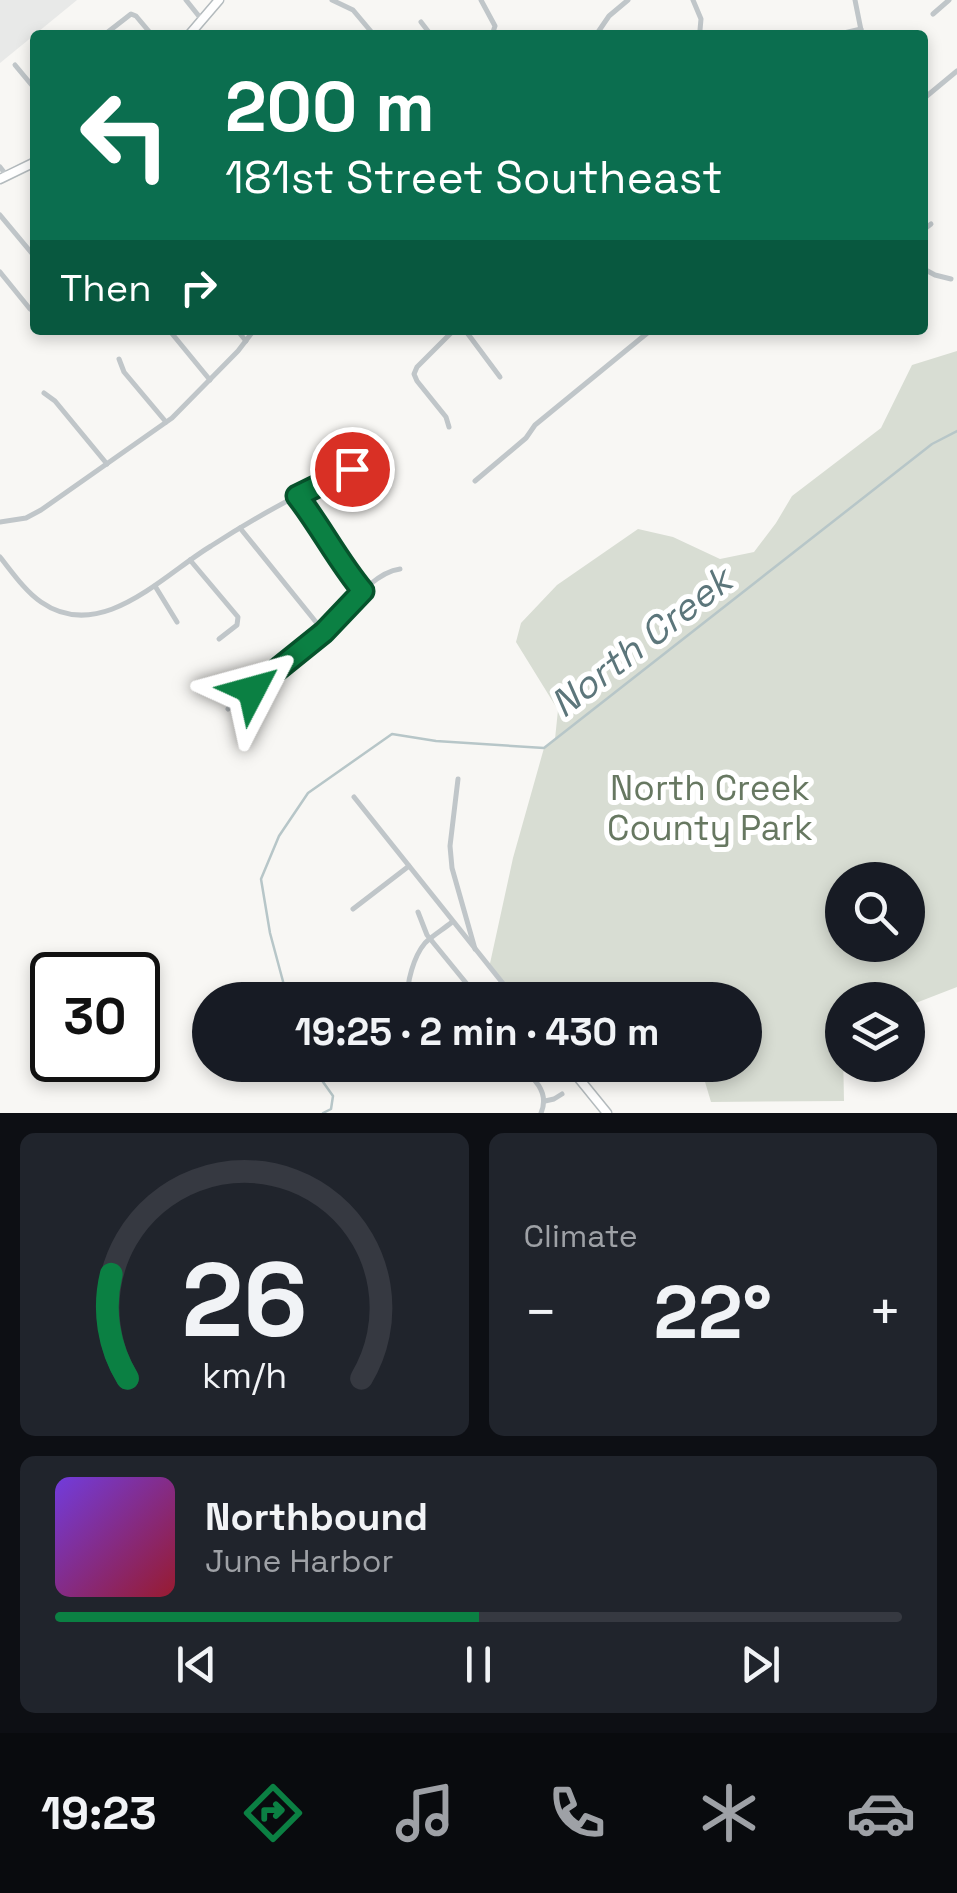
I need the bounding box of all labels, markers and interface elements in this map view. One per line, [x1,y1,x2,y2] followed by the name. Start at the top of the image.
[225,62,435,151] text: 200 m
[60,70,190,200] icon: left
[225,149,723,206] text: 181st Street Southeast
[171,260,226,315] icon: right
[60,264,151,312] text: Then
[310,427,395,512] pin
[325,442,380,497] icon: arrive
[541,553,745,728] water label: North Creek
[200,638,304,742] position arrow
[607,766,813,850] park label: North Creek County Park
[825,862,925,1082] map controls
[825,862,925,962] button: search
[30,952,160,1082] speed limit sign: 30
[825,982,925,1082] button: layers
[295,1008,659,1056] text: 19:25 · 2 min · 430 m
[524,1216,638,1256] text: Climate
[181,1234,307,1366] text: 26
[653,1264,772,1360] text: 22°
[524,1277,558,1347] text: −
[868,1277,902,1347] text: +
[202,1353,287,1398] text: km/h
[205,1493,428,1541] text: Northbound
[205,1541,393,1581] text: June Harbor
[169,1637,224,1692] icon: previous
[451,1637,506,1692] icon: pause
[733,1637,788,1692] icon: next
[238,1778,308,1848] icon: directions
[390,1778,460,1848] icon: music
[542,1778,612,1848] icon: phone
[694,1778,764,1848] icon: climate
[846,1778,916,1848] icon: car
[41,1785,157,1842] text: 19:23

